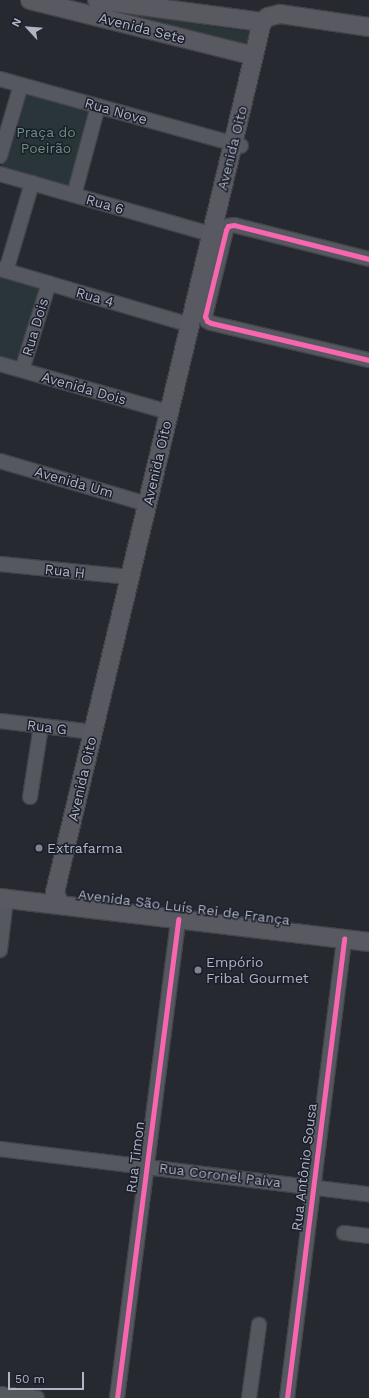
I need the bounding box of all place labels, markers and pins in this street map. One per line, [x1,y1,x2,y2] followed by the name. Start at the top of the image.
[47,840,123,856] place label: Extrafarma
[34,843,44,853] marker: Extrafarma
[206,954,309,986] place label: Empório Fribal Gourmet
[193,965,203,975] marker: Empório Fribal Gourmet

